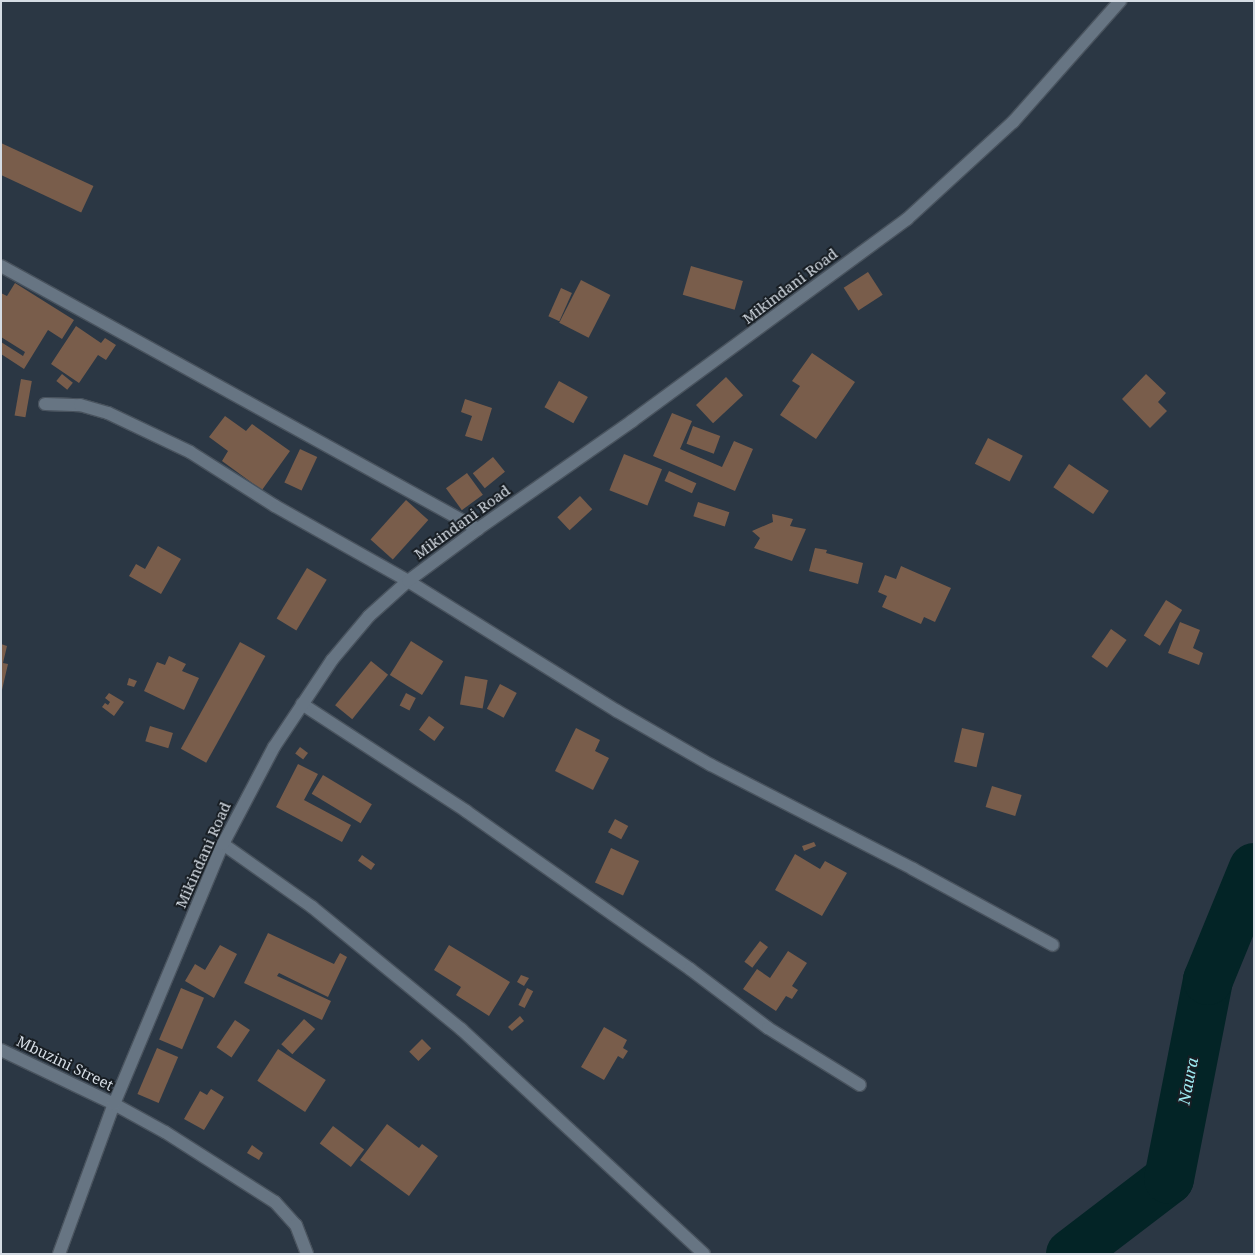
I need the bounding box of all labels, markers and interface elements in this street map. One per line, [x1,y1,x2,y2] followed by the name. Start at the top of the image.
[739,244,841,328] street label: Mikindani Road
[410,481,514,563] street label: Mikindani Road
[172,799,234,911] street label: Mikindani Road
[14,1032,116,1094] street label: Mbuzini Street
[1174,1056,1202,1106] water label: Naura

